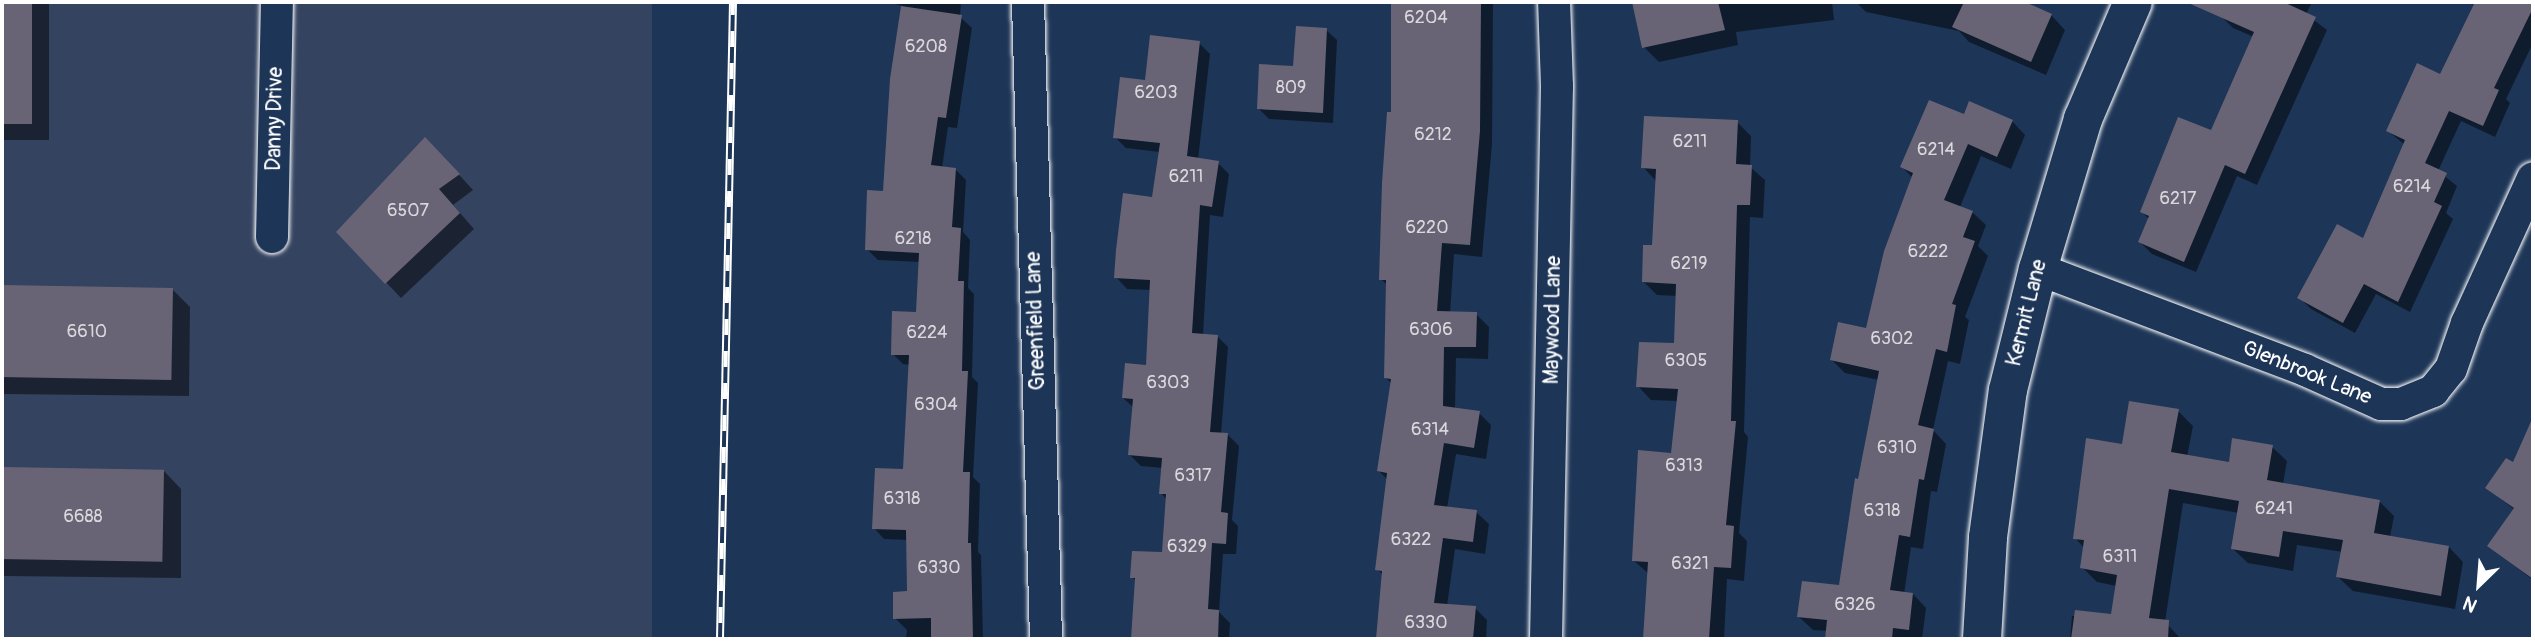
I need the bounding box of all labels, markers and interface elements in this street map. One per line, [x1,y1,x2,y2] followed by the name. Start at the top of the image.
[1404,7,1448,29] house number: 6204
[905,36,947,58] house number: 6208
[261,67,289,171] street label: Danny Drive
[1276,77,1306,99] house number: 809
[1135,82,1177,104] house number: 6203
[1414,124,1452,146] house number: 6212
[1673,131,1707,153] house number: 6211
[1917,139,1955,161] house number: 6214
[1169,166,1203,188] house number: 6211
[2393,176,2431,198] house number: 6214
[2159,188,2197,210] house number: 6217
[387,200,429,222] house number: 6507
[1406,217,1448,239] house number: 6220
[895,228,931,250] house number: 6218
[1908,241,1948,263] house number: 6222
[1021,251,1051,391] street label: Greenfield Lane
[1671,253,1707,275] house number: 6219
[1539,255,1567,385] street label: Maywood Lane
[2002,257,2052,369] street label: Kermit Lane
[1409,319,1453,341] house number: 6306
[67,321,107,343] house number: 6610
[906,322,948,344] house number: 6224
[1871,328,1913,350] house number: 6302
[2239,336,2375,410] street label: Glenbrook Lane
[1665,350,1707,372] house number: 6305
[1147,372,1189,394] house number: 6303
[914,394,958,416] house number: 6304
[1411,419,1449,441] house number: 6314
[1877,437,1917,459] house number: 6310
[1665,455,1703,477] house number: 6313
[1174,465,1212,487] house number: 6317
[884,488,920,510] house number: 6318
[2255,498,2293,520] house number: 6241
[1864,500,1900,522] house number: 6318
[63,506,103,528] house number: 6688
[1391,529,1431,551] house number: 6322
[1167,536,1207,558] house number: 6329
[2103,546,2137,568] house number: 6311
[2444,550,2514,620] north arrow
[1671,553,1709,575] house number: 6321
[918,557,960,579] house number: 6330
[2459,590,2481,618] text: N
[1834,594,1876,616] house number: 6326
[1405,612,1447,634] house number: 6330

